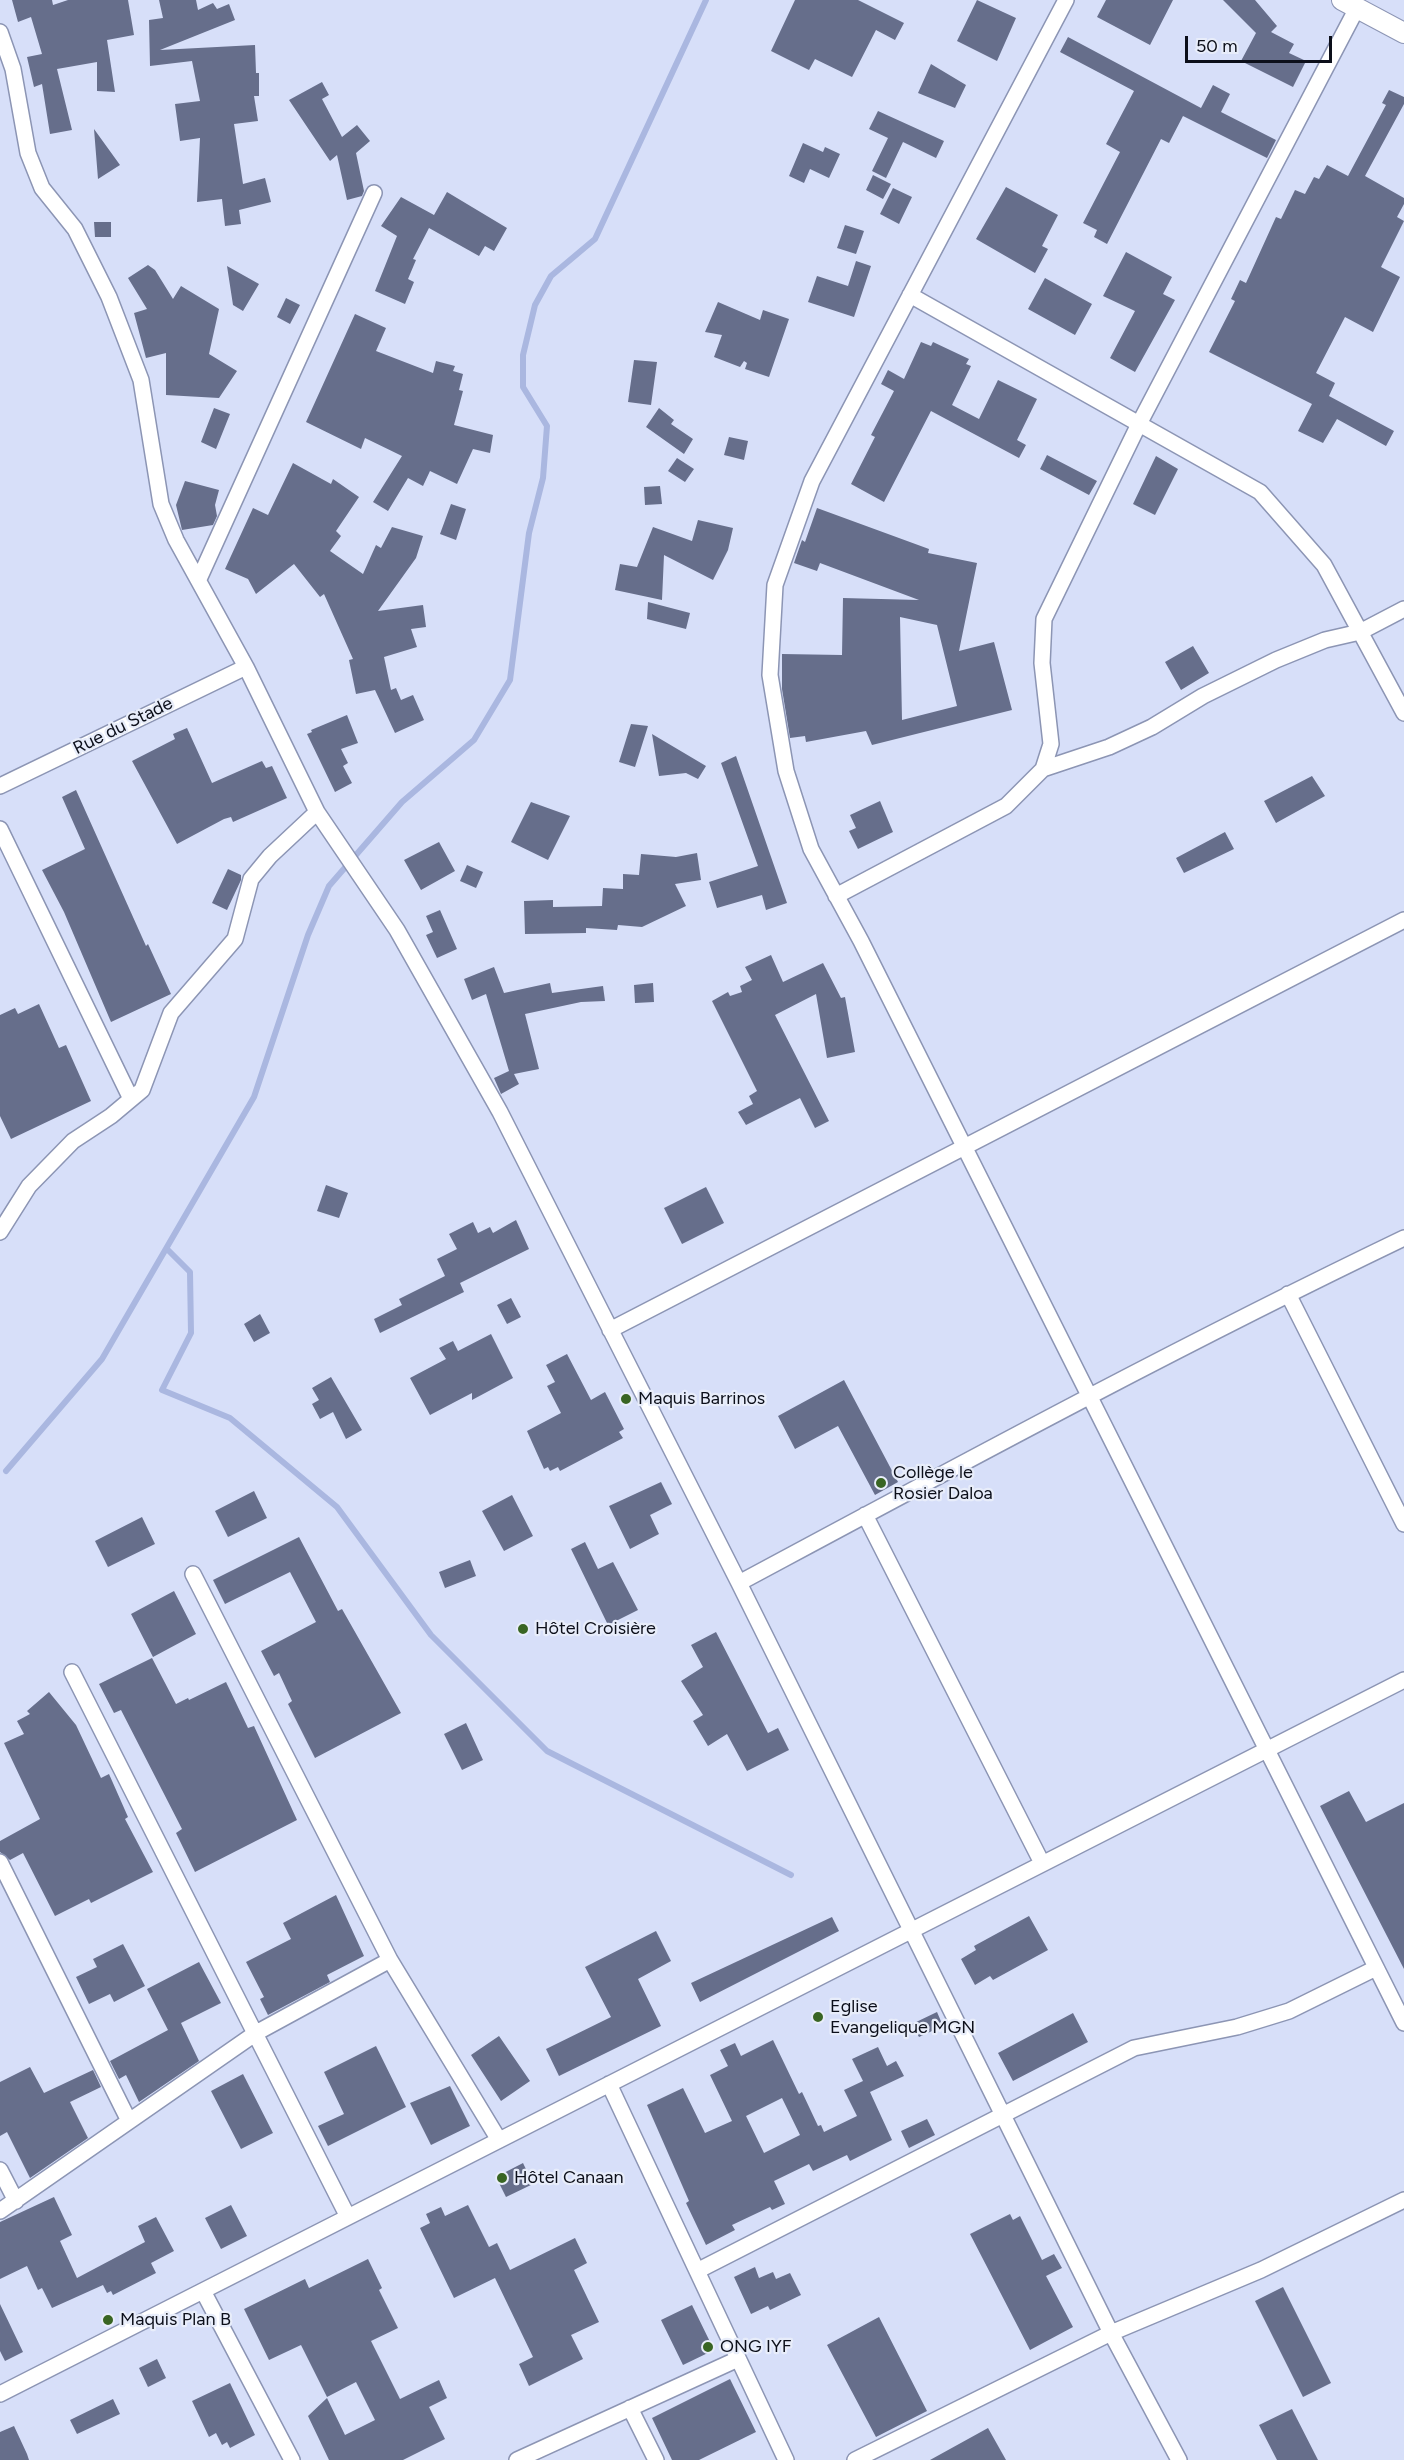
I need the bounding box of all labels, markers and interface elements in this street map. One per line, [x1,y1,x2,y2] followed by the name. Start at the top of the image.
[1188,24,1335,62] scale bar
[1196,35,1238,57] text: 50 m
[70,693,176,759] street label: Rue du Stade
[638,1388,765,1410] place label: Maquis Barrinos
[619,1392,633,1406] marker: Maquis Barrinos
[893,1462,993,1504] place label: Collège le Rosier Daloa
[874,1476,888,1490] marker: Collège le Rosier Daloa
[535,1618,656,1640] place label: Hôtel Croisière
[516,1622,530,1636] marker: Hôtel Croisière
[830,1996,975,2038] place label: Eglise Evangelique MGN
[811,2010,825,2024] marker: Eglise Evangelique MGN
[514,2167,624,2189] place label: Hôtel Canaan
[495,2171,509,2185] marker: Hôtel Canaan
[120,2309,231,2331] place label: Maquis Plan B
[101,2313,115,2327] marker: Maquis Plan B
[720,2336,792,2358] place label: ONG IYF
[701,2340,715,2354] marker: ONG IYF

